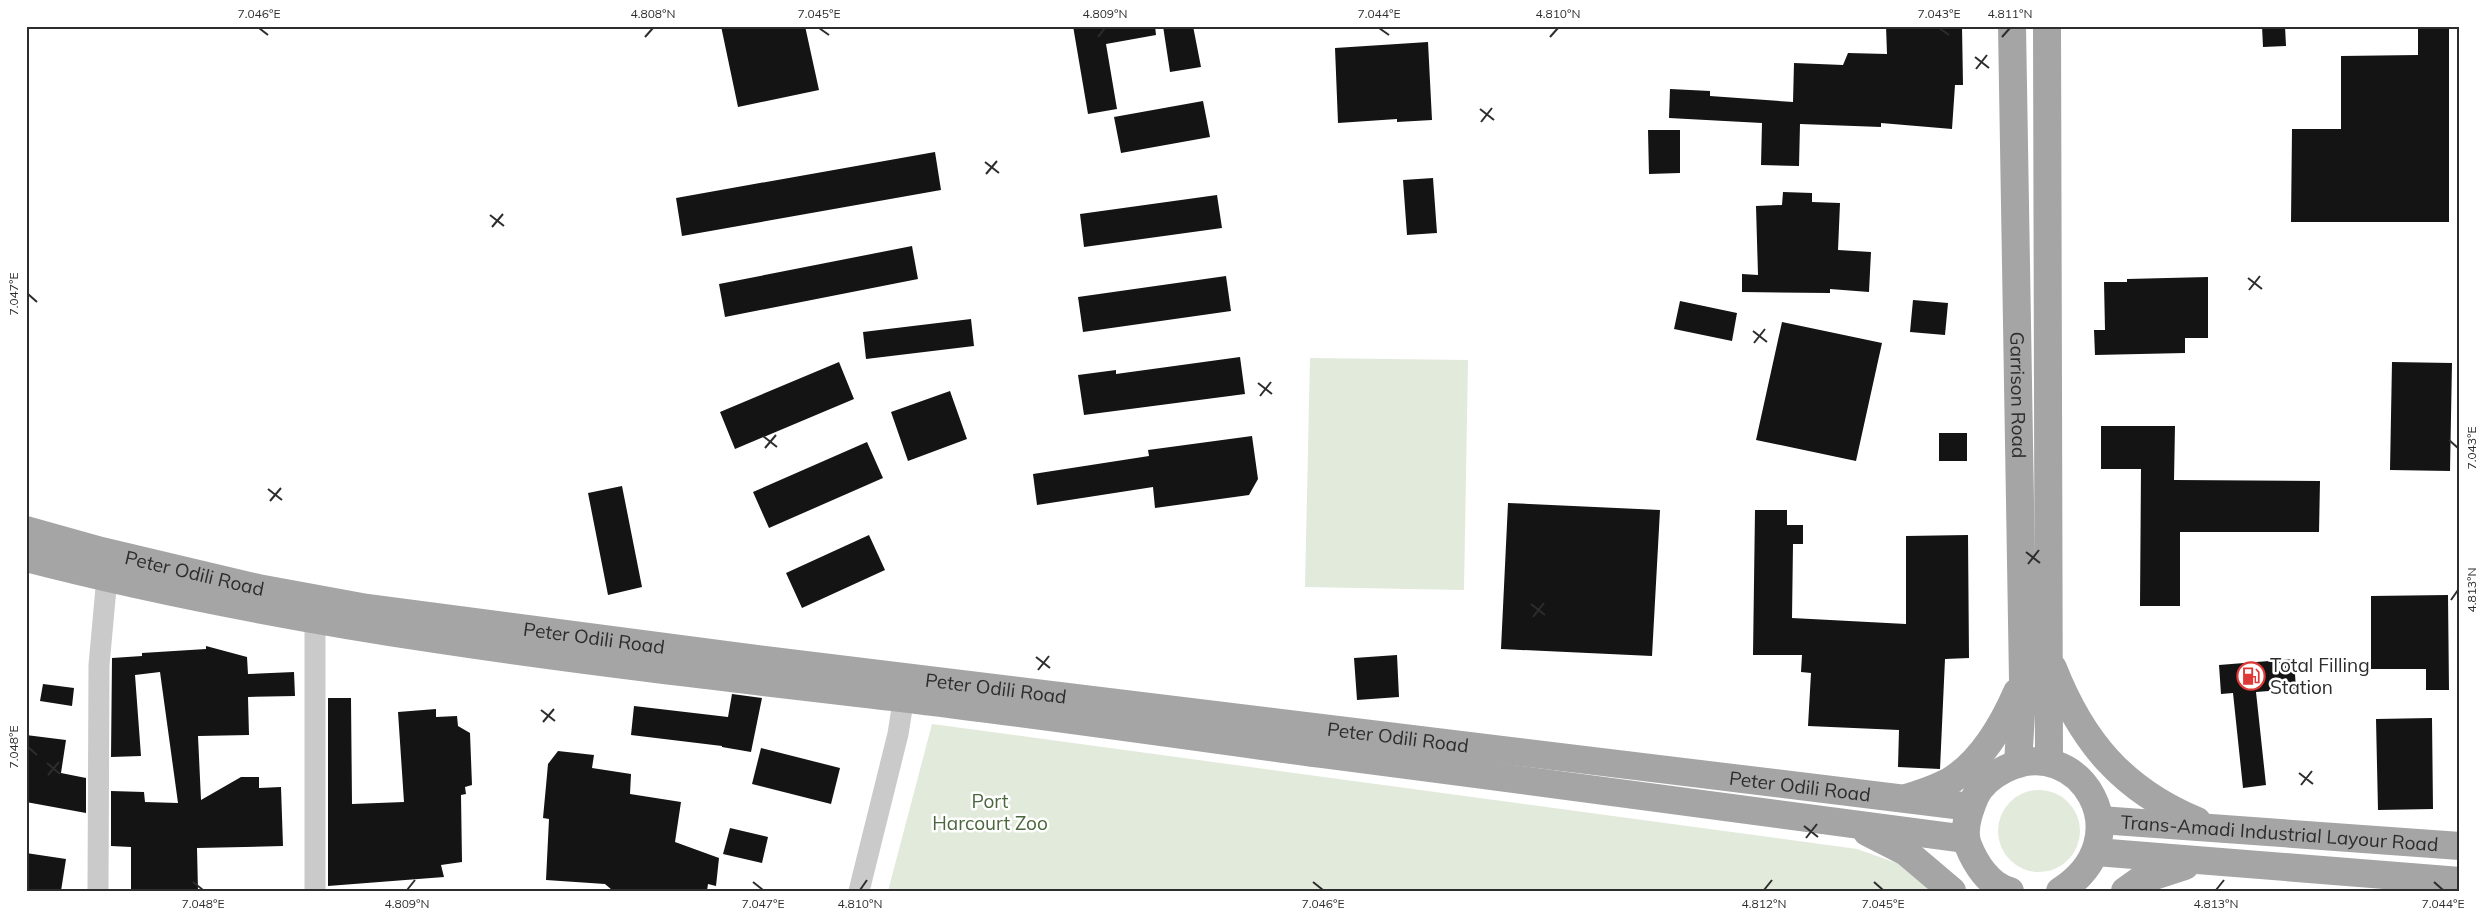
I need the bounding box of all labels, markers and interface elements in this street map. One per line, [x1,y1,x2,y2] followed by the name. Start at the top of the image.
[237,6,281,21] text: 7.046°E
[631,6,675,21] text: 4.808°N
[797,6,841,21] text: 7.045°E
[1083,6,1127,21] text: 4.809°N
[1357,6,1401,21] text: 7.044°E
[1536,6,1580,21] text: 4.810°N
[1917,6,1961,21] text: 7.043°E
[1988,6,2032,21] text: 4.811°N
[6,272,21,316] text: 7.047°E
[2005,331,2031,458] street label: Garrison Road
[2464,426,2479,470] text: 7.043°E
[123,545,266,601] street label: Peter Odili Road
[2464,568,2479,612] text: 4.813°N
[522,617,666,659] street label: Peter Odili Road
[2270,653,2370,699] place label: Total Filling Station
[2236,661,2266,691] fuel station icon: Total Filling Station
[924,668,1068,709] street label: Peter Odili Road
[1326,717,1470,758] street label: Peter Odili Road
[6,725,21,769] text: 7.048°E
[1728,766,1872,807] street label: Peter Odili Road
[932,789,1048,835] park label: Port Harcourt Zoo
[2120,810,2439,856] street label: Trans-Amadi Industrial Layour Road
[181,896,225,911] text: 7.048°E
[385,896,429,911] text: 4.809°N
[741,896,785,911] text: 7.047°E
[838,896,882,911] text: 4.810°N
[1301,896,1345,911] text: 7.046°E
[1742,896,1786,911] text: 4.812°N
[1861,896,1905,911] text: 7.045°E
[2194,896,2238,911] text: 4.813°N
[2421,896,2465,911] text: 7.044°E

